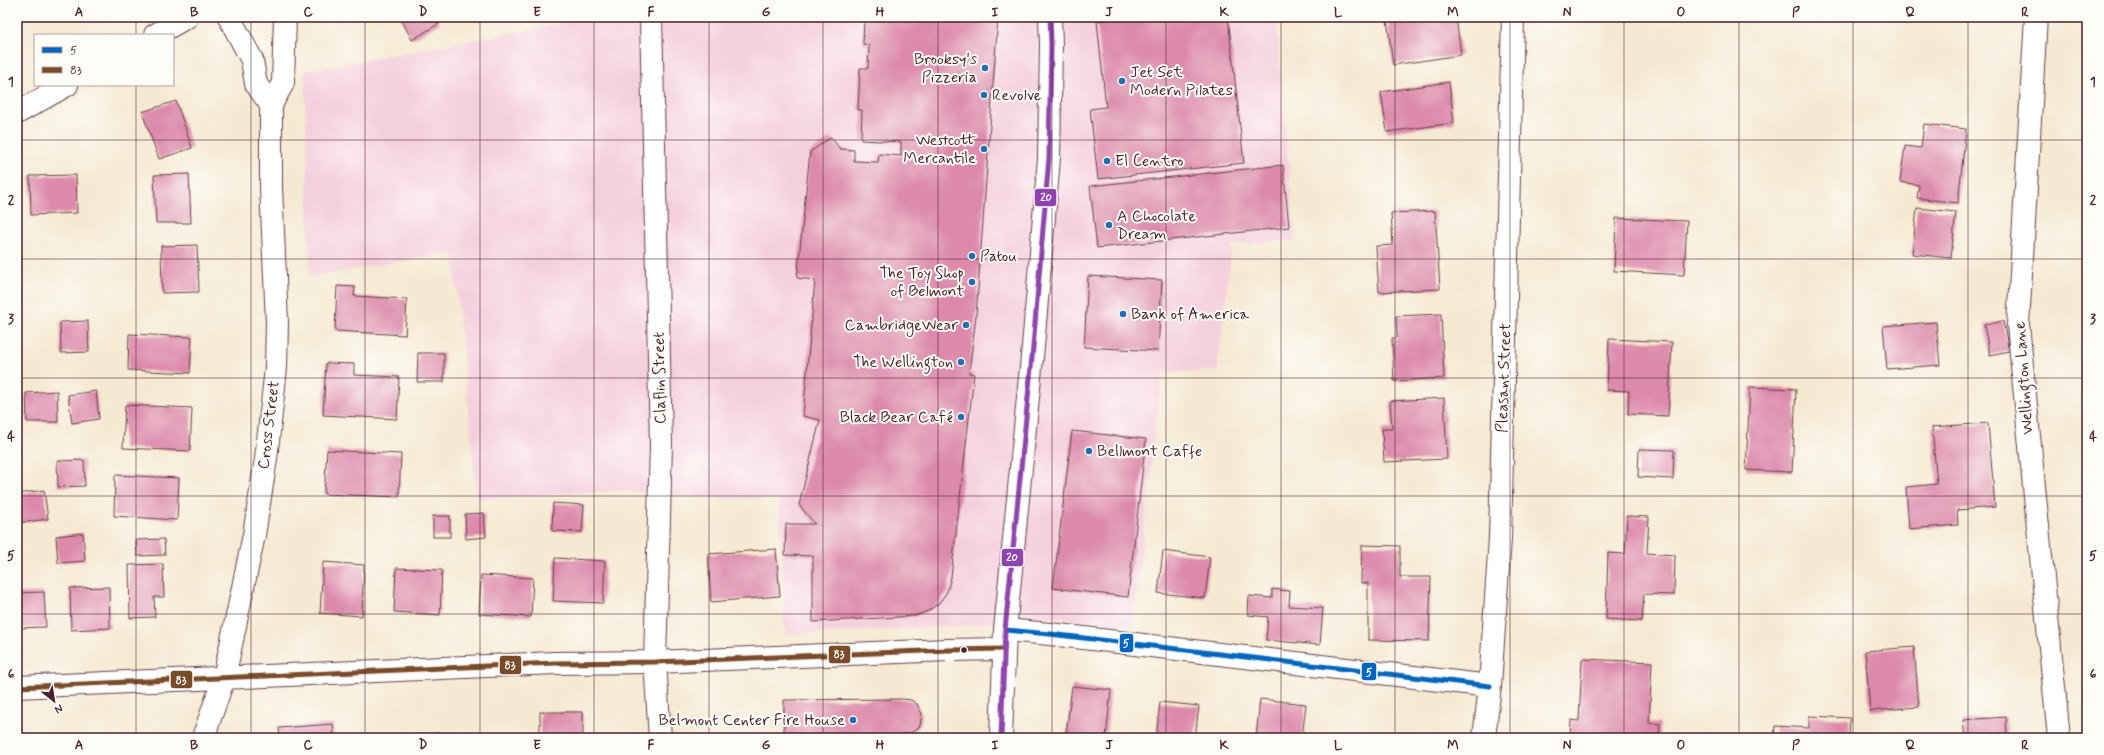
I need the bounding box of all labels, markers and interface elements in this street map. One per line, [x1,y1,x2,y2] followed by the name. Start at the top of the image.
[75,4,83,21] text: A
[190,4,199,21] text: B
[303,4,313,21] text: C
[419,4,428,21] text: D
[533,4,541,21] text: E
[648,4,655,21] text: F
[762,4,771,21] text: G
[876,4,885,21] text: H
[992,4,999,21] text: I
[1105,4,1113,21] text: J
[1219,4,1229,21] text: K
[1334,4,1343,21] text: L
[1447,4,1459,21] text: M
[1563,4,1572,21] text: N
[1677,4,1686,21] text: O
[1792,4,1800,21] text: P
[1905,4,1915,21] text: Q
[2021,4,2029,21] text: R
[34,34,174,86] legend
[70,43,77,59] text: 5
[914,49,977,88] place label: Brooksy's Pizzeria
[1130,62,1233,101] place label: Jet Set Modern Pilates
[70,63,82,79] text: 83
[980,63,990,73] marker: Brooksy's Pizzeria
[8,74,14,91] text: 1
[2090,74,2096,91] text: 1
[1117,76,1127,86] marker: Jet Set Modern Pilates
[992,85,1042,106] place label: Revolve
[979,90,989,100] marker: Revolve
[903,130,977,169] place label: Westcott Mercantile
[979,144,989,154] marker: Westcott Mercantile
[1115,151,1184,172] place label: El Centro
[1102,156,1112,166] marker: El Centro
[1034,188,1057,207] line badge: 20
[1040,191,1052,205] text: 20
[8,192,15,209] text: 2
[2090,192,2097,209] text: 2
[1117,206,1196,245] place label: A Chocolate Dream
[1104,220,1114,230] marker: A Chocolate Dream
[980,246,1017,267] place label: Patou
[967,251,977,261] marker: Patou
[879,263,964,302] place label: The Toy Shop of Belmont
[967,277,977,287] marker: The Toy Shop of Belmont
[1131,304,1249,325] place label: Bank of America
[1118,309,1128,319] marker: Bank of America
[8,311,14,328] text: 3
[2090,311,2096,328] text: 3
[845,315,958,337] place label: CambridgeWear
[961,320,971,330] marker: CambridgeWear
[2010,320,2039,435] street label: Wellington Lane
[1492,322,1516,433] street label: Pleasant Street
[649,332,671,424] street label: Claflin Street
[853,352,953,374] place label: The Wellington
[956,357,966,367] marker: The Wellington
[253,379,285,471] street label: Cross Street
[840,407,953,428] place label: Black Bear Café
[956,412,966,422] marker: Black Bear Café
[7,429,15,446] text: 4
[2089,429,2097,446] text: 4
[1097,441,1202,462] place label: Bellmont Caffe
[1084,446,1094,456] marker: Bellmont Caffe
[7,548,15,565] text: 5
[1001,548,1024,567] line badge: 20
[2089,548,2097,565] text: 5
[1006,551,1018,565] text: 20
[1119,633,1134,653] line badge: 5
[1123,637,1130,651] text: 5
[828,645,851,664] line badge: 83
[959,645,969,655] unlabelled marker
[834,648,845,662] text: 83
[499,655,522,675] line badge: 83
[505,659,516,673] text: 83
[1361,662,1377,681] line badge: 5
[8,666,15,683] text: 6
[1366,666,1373,680] text: 5
[2090,666,2097,683] text: 6
[170,670,193,689] line badge: 83
[176,674,187,688] text: 83
[34,681,74,721] north arrow
[52,701,65,717] text: N
[658,710,845,731] place label: Belmont Center Fire House
[848,715,858,725] marker: Belmont Center Fire House
[75,737,83,754] text: A
[190,737,199,754] text: B
[303,737,313,754] text: C
[419,737,428,754] text: D
[533,737,541,754] text: E
[648,737,655,754] text: F
[762,737,771,754] text: G
[876,737,885,754] text: H
[992,737,999,754] text: I
[1105,737,1113,754] text: J
[1219,737,1229,754] text: K
[1334,737,1343,754] text: L
[1447,737,1459,754] text: M
[1563,737,1572,754] text: N
[1677,737,1686,754] text: O
[1792,737,1800,754] text: P
[1905,737,1915,754] text: Q
[2021,737,2029,754] text: R

